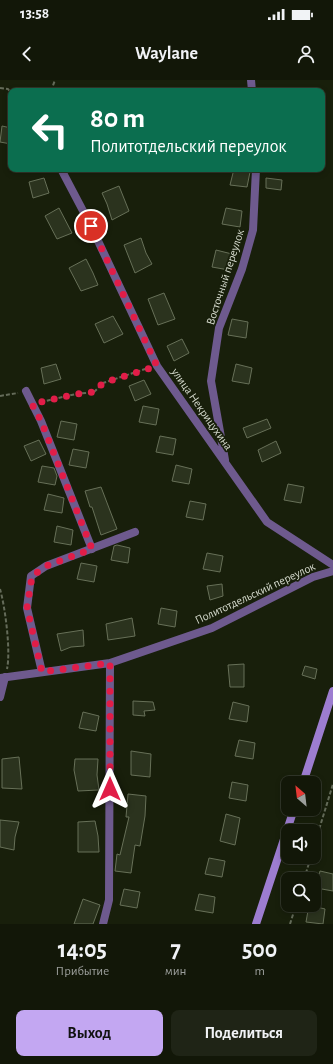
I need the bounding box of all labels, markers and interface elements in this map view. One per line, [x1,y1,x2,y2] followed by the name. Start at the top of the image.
[20,6,49,21] text: 13:58
[16,43,38,65] icon: back
[295,43,317,65] icon: person
[135,45,198,63] text: Waylane
[24,104,76,156] icon: left
[90,105,145,133] text: 80 m
[90,138,287,156] text: Политотдельский переулок
[74,209,108,243] pin
[80,215,102,237] icon: arrive
[204,227,247,327] street label: Восточный переулок
[168,365,235,453] street label: улица Некрицухина
[193,560,318,627] street label: Политотдельский переулок
[89,768,131,810] position arrow
[281,776,321,816] north arrow
[281,776,321,912] map controls
[281,824,321,864] button: sound
[281,872,321,912] button: search
[58,938,107,962] text: 14:05
[170,938,181,962] text: 7
[242,938,277,962] text: 500
[56,965,109,978] text: Прибытие
[165,965,186,978] text: мин
[254,965,265,978] text: m
[16,1010,163,1056] button: Выход
[171,1010,317,1056] button: Поделиться

